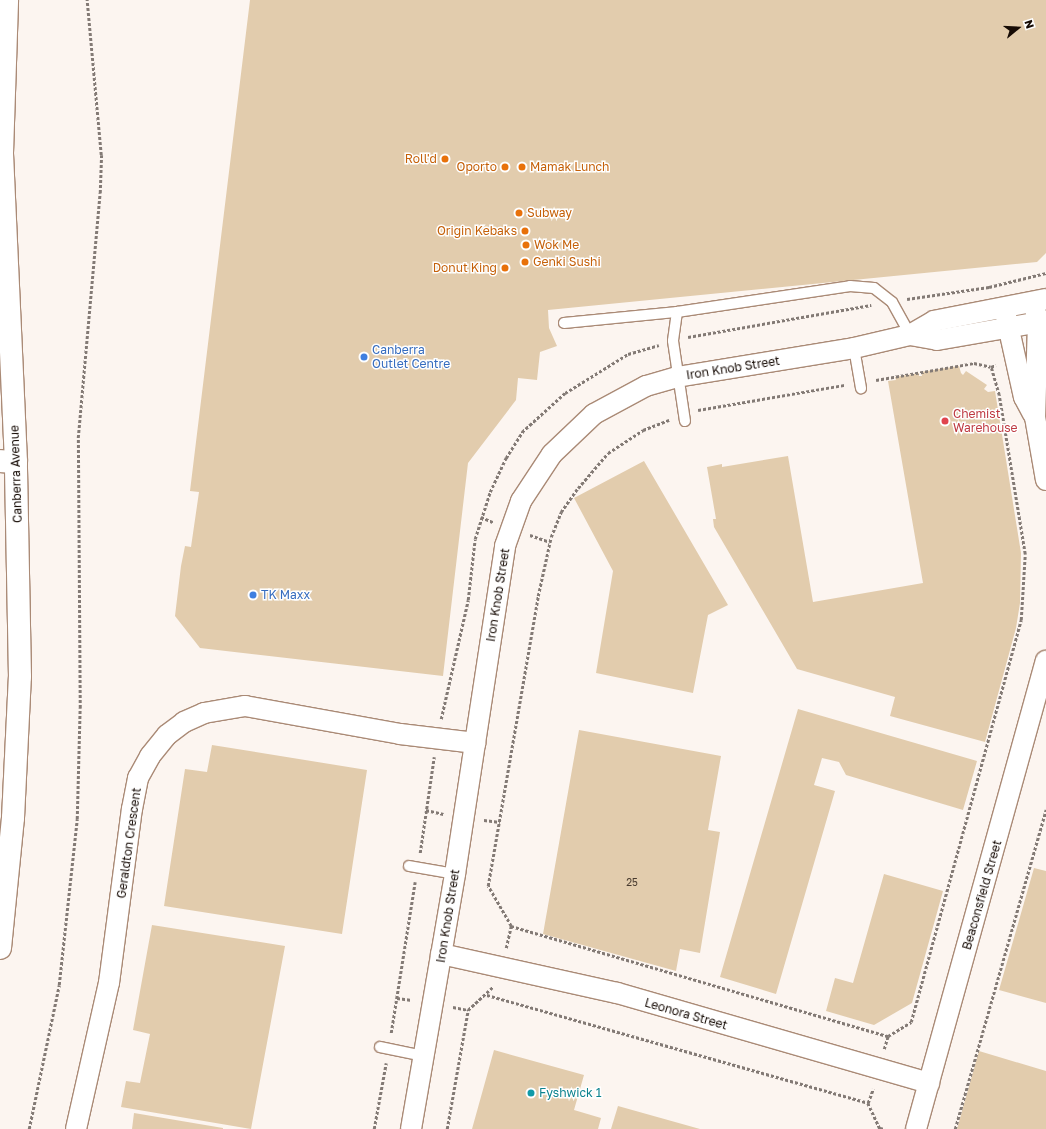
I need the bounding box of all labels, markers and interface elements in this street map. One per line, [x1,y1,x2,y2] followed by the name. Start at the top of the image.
[998,8,1038,48] north arrow
[1022,18,1037,30] text: N
[405,152,437,166] place label: Roll'd
[440,154,450,164] marker: Roll'd
[457,160,497,174] place label: Oporto
[530,160,609,174] place label: Mamak Lunch
[500,162,510,172] marker: Oporto
[517,162,527,172] marker: Mamak Lunch
[527,206,572,220] place label: Subway
[514,208,524,218] marker: Subway
[437,224,517,238] place label: Origin Kebaks
[520,226,530,236] marker: Origin Kebaks
[534,238,579,252] place label: Wok Me
[521,240,531,250] marker: Wok Me
[533,255,601,269] place label: Genki Sushi
[520,257,530,267] marker: Genki Sushi
[433,261,497,275] place label: Donut King
[500,263,510,273] marker: Donut King
[372,343,450,371] place label: Canberra Outlet Centre
[359,352,369,362] marker: Canberra Outlet Centre
[685,353,781,383] street label: Iron Knob Street
[953,407,1017,435] place label: Chemist Warehouse
[940,416,950,426] marker: Chemist Warehouse
[7,425,25,523] street label: Canberra Avenue
[483,547,513,643] street label: Iron Knob Street
[261,588,310,602] place label: TK Maxx
[248,590,258,600] marker: TK Maxx
[114,787,144,899] street label: Geraldton Crescent
[959,838,1005,952] street label: Beaconsfield Street
[433,868,463,964] street label: Iron Knob Street
[626,877,638,889] house number: 25
[643,995,729,1033] street label: Leonora Street
[539,1086,602,1100] place label: Fyshwick 1
[526,1088,536,1098] marker: Fyshwick 1

